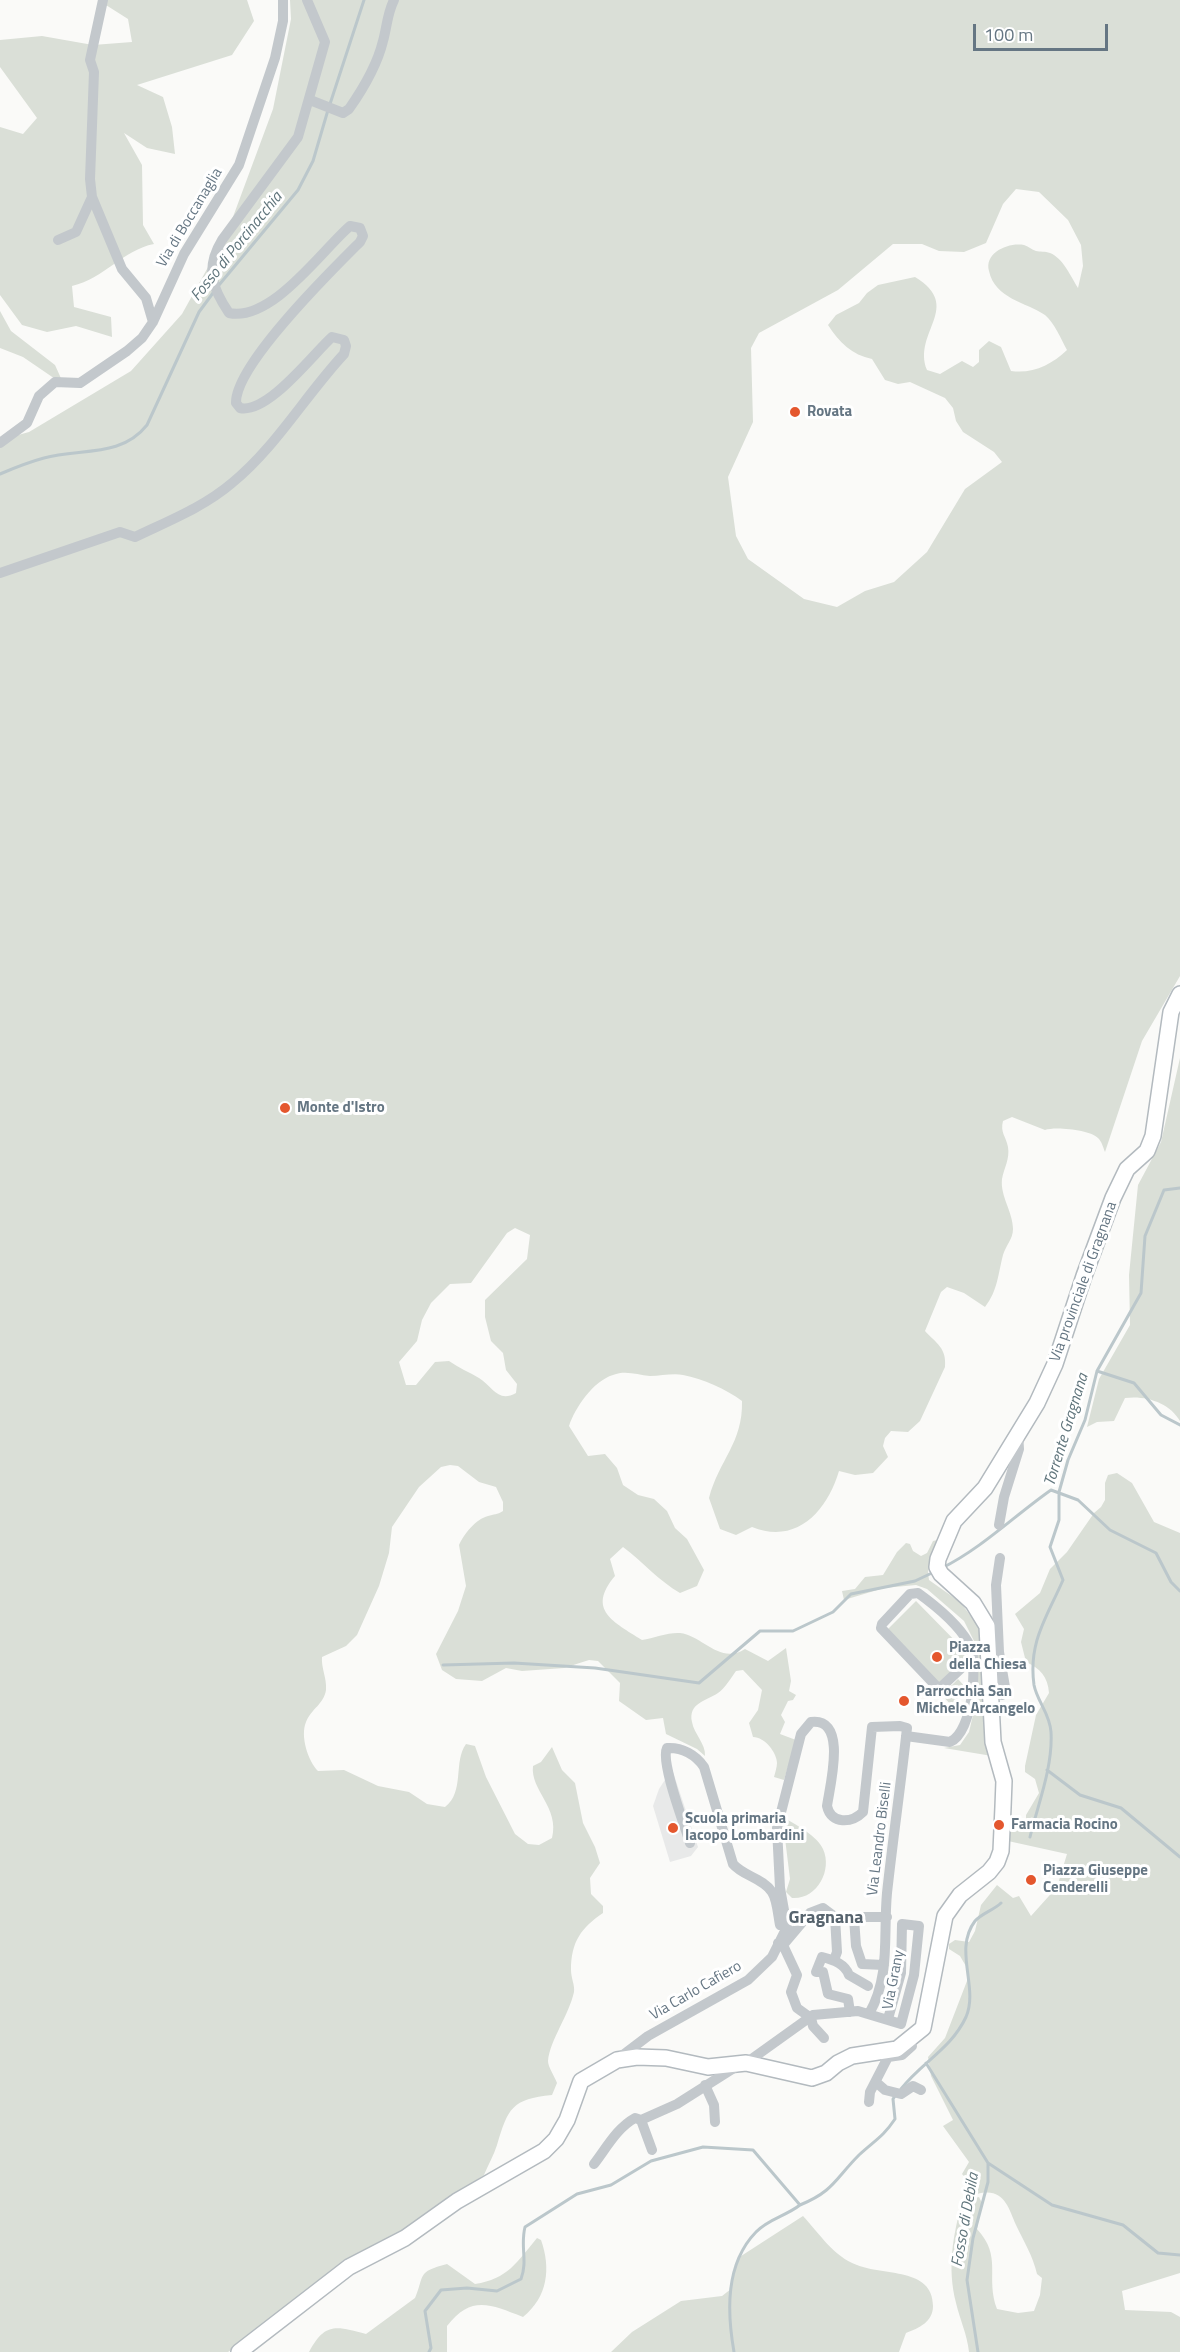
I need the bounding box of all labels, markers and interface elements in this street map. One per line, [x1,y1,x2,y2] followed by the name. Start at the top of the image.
[976,12,1111,50] scale bar
[984,21,1033,48] text: 100 m
[153,165,227,271] street label: Via di Boccanaglia
[187,189,287,305] water label: Fosso di Porcinacchia
[807,403,852,421] place label: Rovata
[788,405,802,419] marker: Rovata
[297,1099,385,1117] place label: Monte d'Istro
[278,1101,292,1115] marker: Monte d'Istro
[1047,1199,1121,1365] street label: Via provinciale di Gragnana
[1041,1371,1093,1489] water label: Torrente Gragnana
[949,1639,1027,1674] place label: Piazza della Chiesa
[930,1650,944,1664] marker: Piazza della Chiesa
[916,1683,1035,1718] place label: Parrocchia San Michele Arcangelo
[897,1694,911,1708] marker: Parrocchia San Michele Arcangelo
[864,1781,896,1897] street label: Via Leandro Biselli
[685,1810,804,1845] place label: Scuola primaria Iacopo Lombardini
[1011,1816,1118,1834] place label: Farmacia Rocino
[992,1818,1006,1832] marker: Farmacia Rocino
[666,1821,680,1835] marker: Scuola primaria Iacopo Lombardini
[1043,1862,1148,1897] place label: Piazza Giuseppe Cenderelli
[1024,1873,1038,1887] marker: Piazza Giuseppe Cenderelli
[789,1908,863,1930] district label: Gragnana
[879,1949,909,2011] street label: Via Grany
[647,1957,745,2025] street label: Via Carlo Cafiero
[948,2171,984,2269] water label: Fosso di Debila

